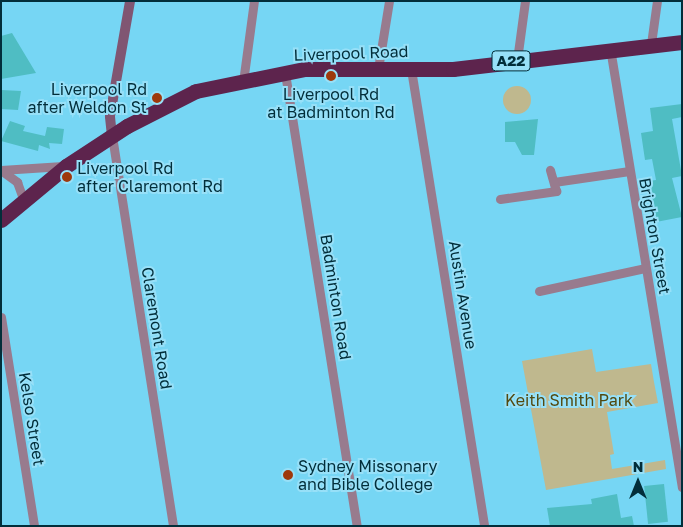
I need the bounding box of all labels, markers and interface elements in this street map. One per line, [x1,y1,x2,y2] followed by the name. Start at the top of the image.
[293,41,409,65] street label: Liverpool Road
[491,48,531,74] road number: A22
[325,70,337,82] marker: Liverpool Rd at Badminton Rd
[27,79,147,117] place label: Liverpool Rd after Weldon St
[267,84,395,122] place label: Liverpool Rd at Badminton Rd
[151,92,163,104] marker: Liverpool Rd after Weldon St
[77,158,223,196] place label: Liverpool Rd after Claremont Rd
[61,171,73,183] marker: Liverpool Rd after Claremont Rd
[635,176,675,296] street label: Brighton Street
[317,233,355,361] street label: Badminton Road
[445,239,481,351] street label: Austin Avenue
[138,266,176,390] street label: Claremont Road
[15,371,49,467] street label: Kelso Street
[505,390,633,410] park label: Keith Smith Park
[298,456,437,494] place label: Sydney Missonary and Bible College
[613,457,663,507] north arrow
[633,458,643,475] text: N
[282,469,294,481] marker: Sydney Missonary and Bible College

